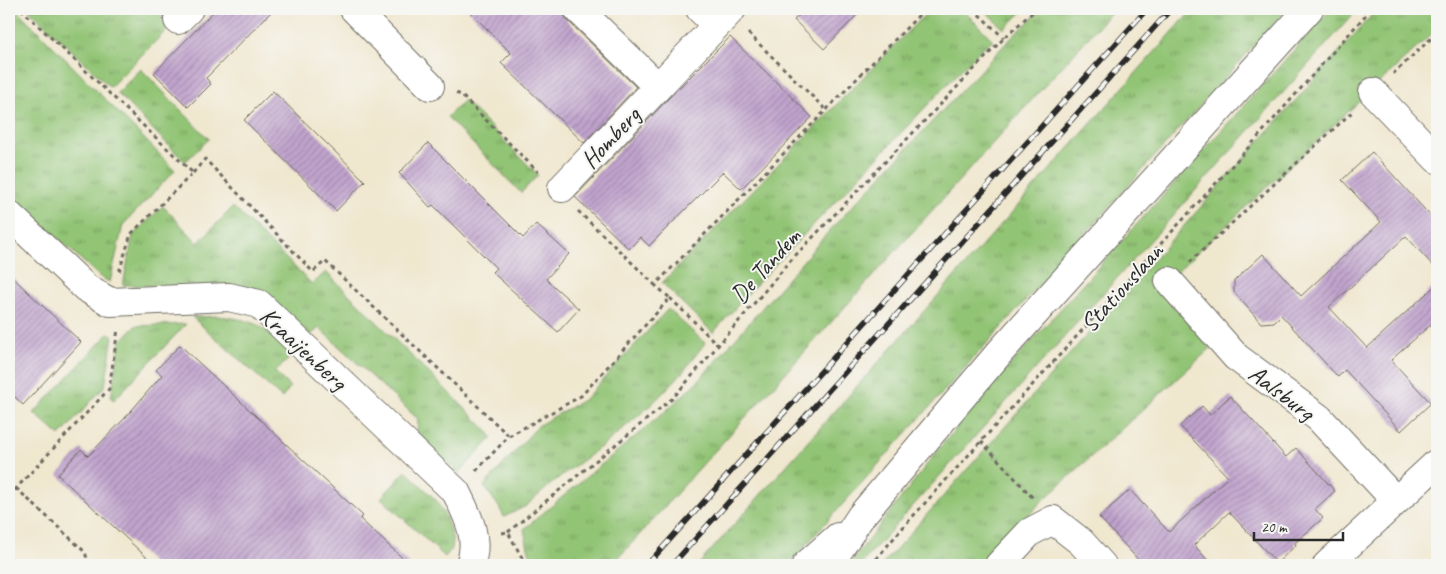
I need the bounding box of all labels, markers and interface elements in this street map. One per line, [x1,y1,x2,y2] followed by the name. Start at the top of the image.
[574,99,648,176] street label: Homberg
[723,220,809,310] street label: De Tandem
[1073,235,1172,339] street label: Stationslaan
[253,300,355,399] street label: Kraaijenberg
[1242,358,1322,429] street label: Aalsburg
[1254,509,1342,541] scale bar
[1261,518,1288,537] text: 20 m

